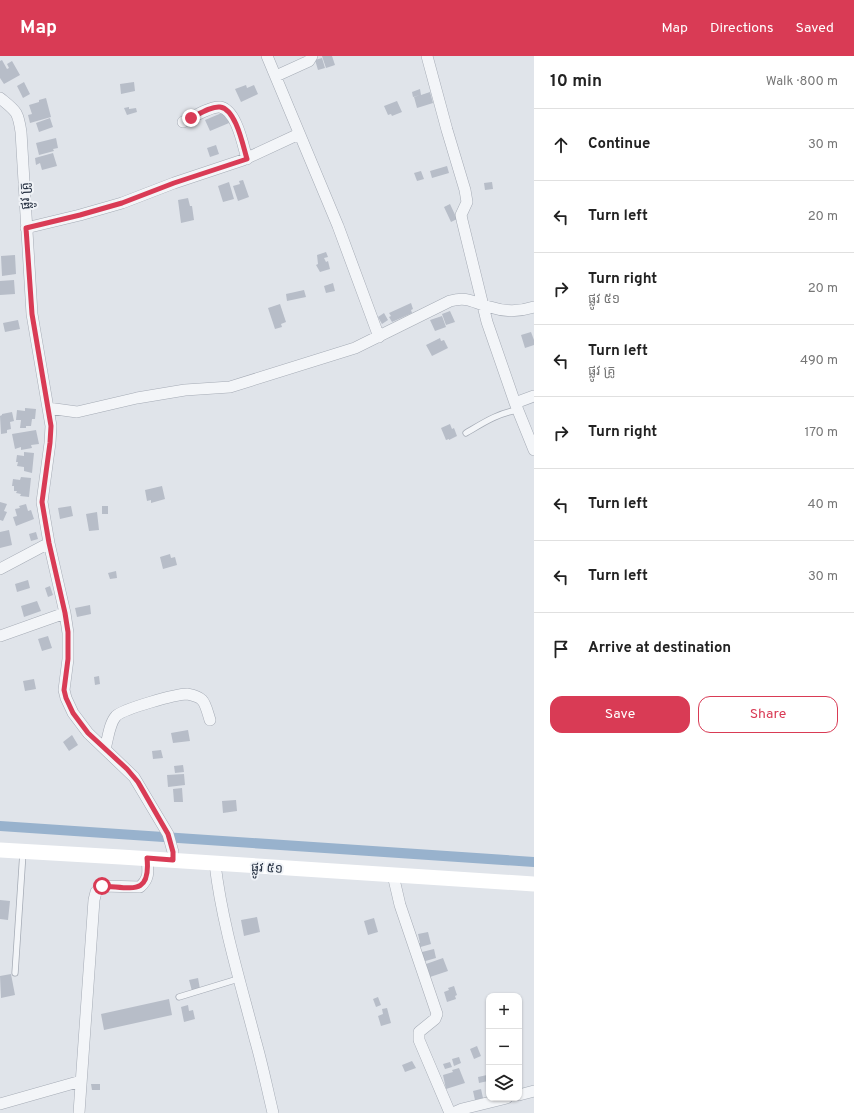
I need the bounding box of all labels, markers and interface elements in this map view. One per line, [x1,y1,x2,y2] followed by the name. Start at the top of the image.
[20,16,57,40] text: Map
[662,20,688,37] text: Map
[710,20,774,37] text: Directions
[796,20,834,37] text: Saved
[550,71,602,93] text: 10 min
[766,74,838,90] text: Walk · 800 m
[182,109,200,127] route end
[550,134,572,156] icon: ahead
[588,135,650,154] text: Continue
[808,137,838,153] text: 30 m
[17,182,37,210] street label: ផ្លូវ គ្រូ
[550,206,572,228] icon: left
[588,207,648,226] text: Turn left
[808,209,838,225] text: 20 m
[588,270,657,289] text: Turn right
[550,278,572,300] icon: right
[808,281,838,297] text: 20 m
[588,292,620,308] text: ផ្លូវ ៥១
[588,342,648,361] text: Turn left
[550,350,572,372] icon: left
[800,353,838,369] text: 490 m
[588,364,616,380] text: ផ្លូវ គ្រូ
[550,422,572,444] icon: right
[588,423,657,442] text: Turn right
[804,425,838,441] text: 170 m
[550,494,572,516] icon: left
[588,495,648,514] text: Turn left
[808,497,838,513] text: 40 m
[550,566,572,588] icon: left
[588,567,648,586] text: Turn left
[808,569,838,585] text: 30 m
[550,638,572,660] icon: arrive
[588,639,731,658] text: Arrive at destination
[550,696,690,733] button: Save
[698,696,838,733] button: Share
[250,860,283,880] street label: ផ្លូវ ៥១
[93,877,111,895] route start
[486,993,522,1101] map controls
[486,993,522,1029] button: +
[486,1029,522,1065] button: −
[486,1065,522,1101] button: layers

